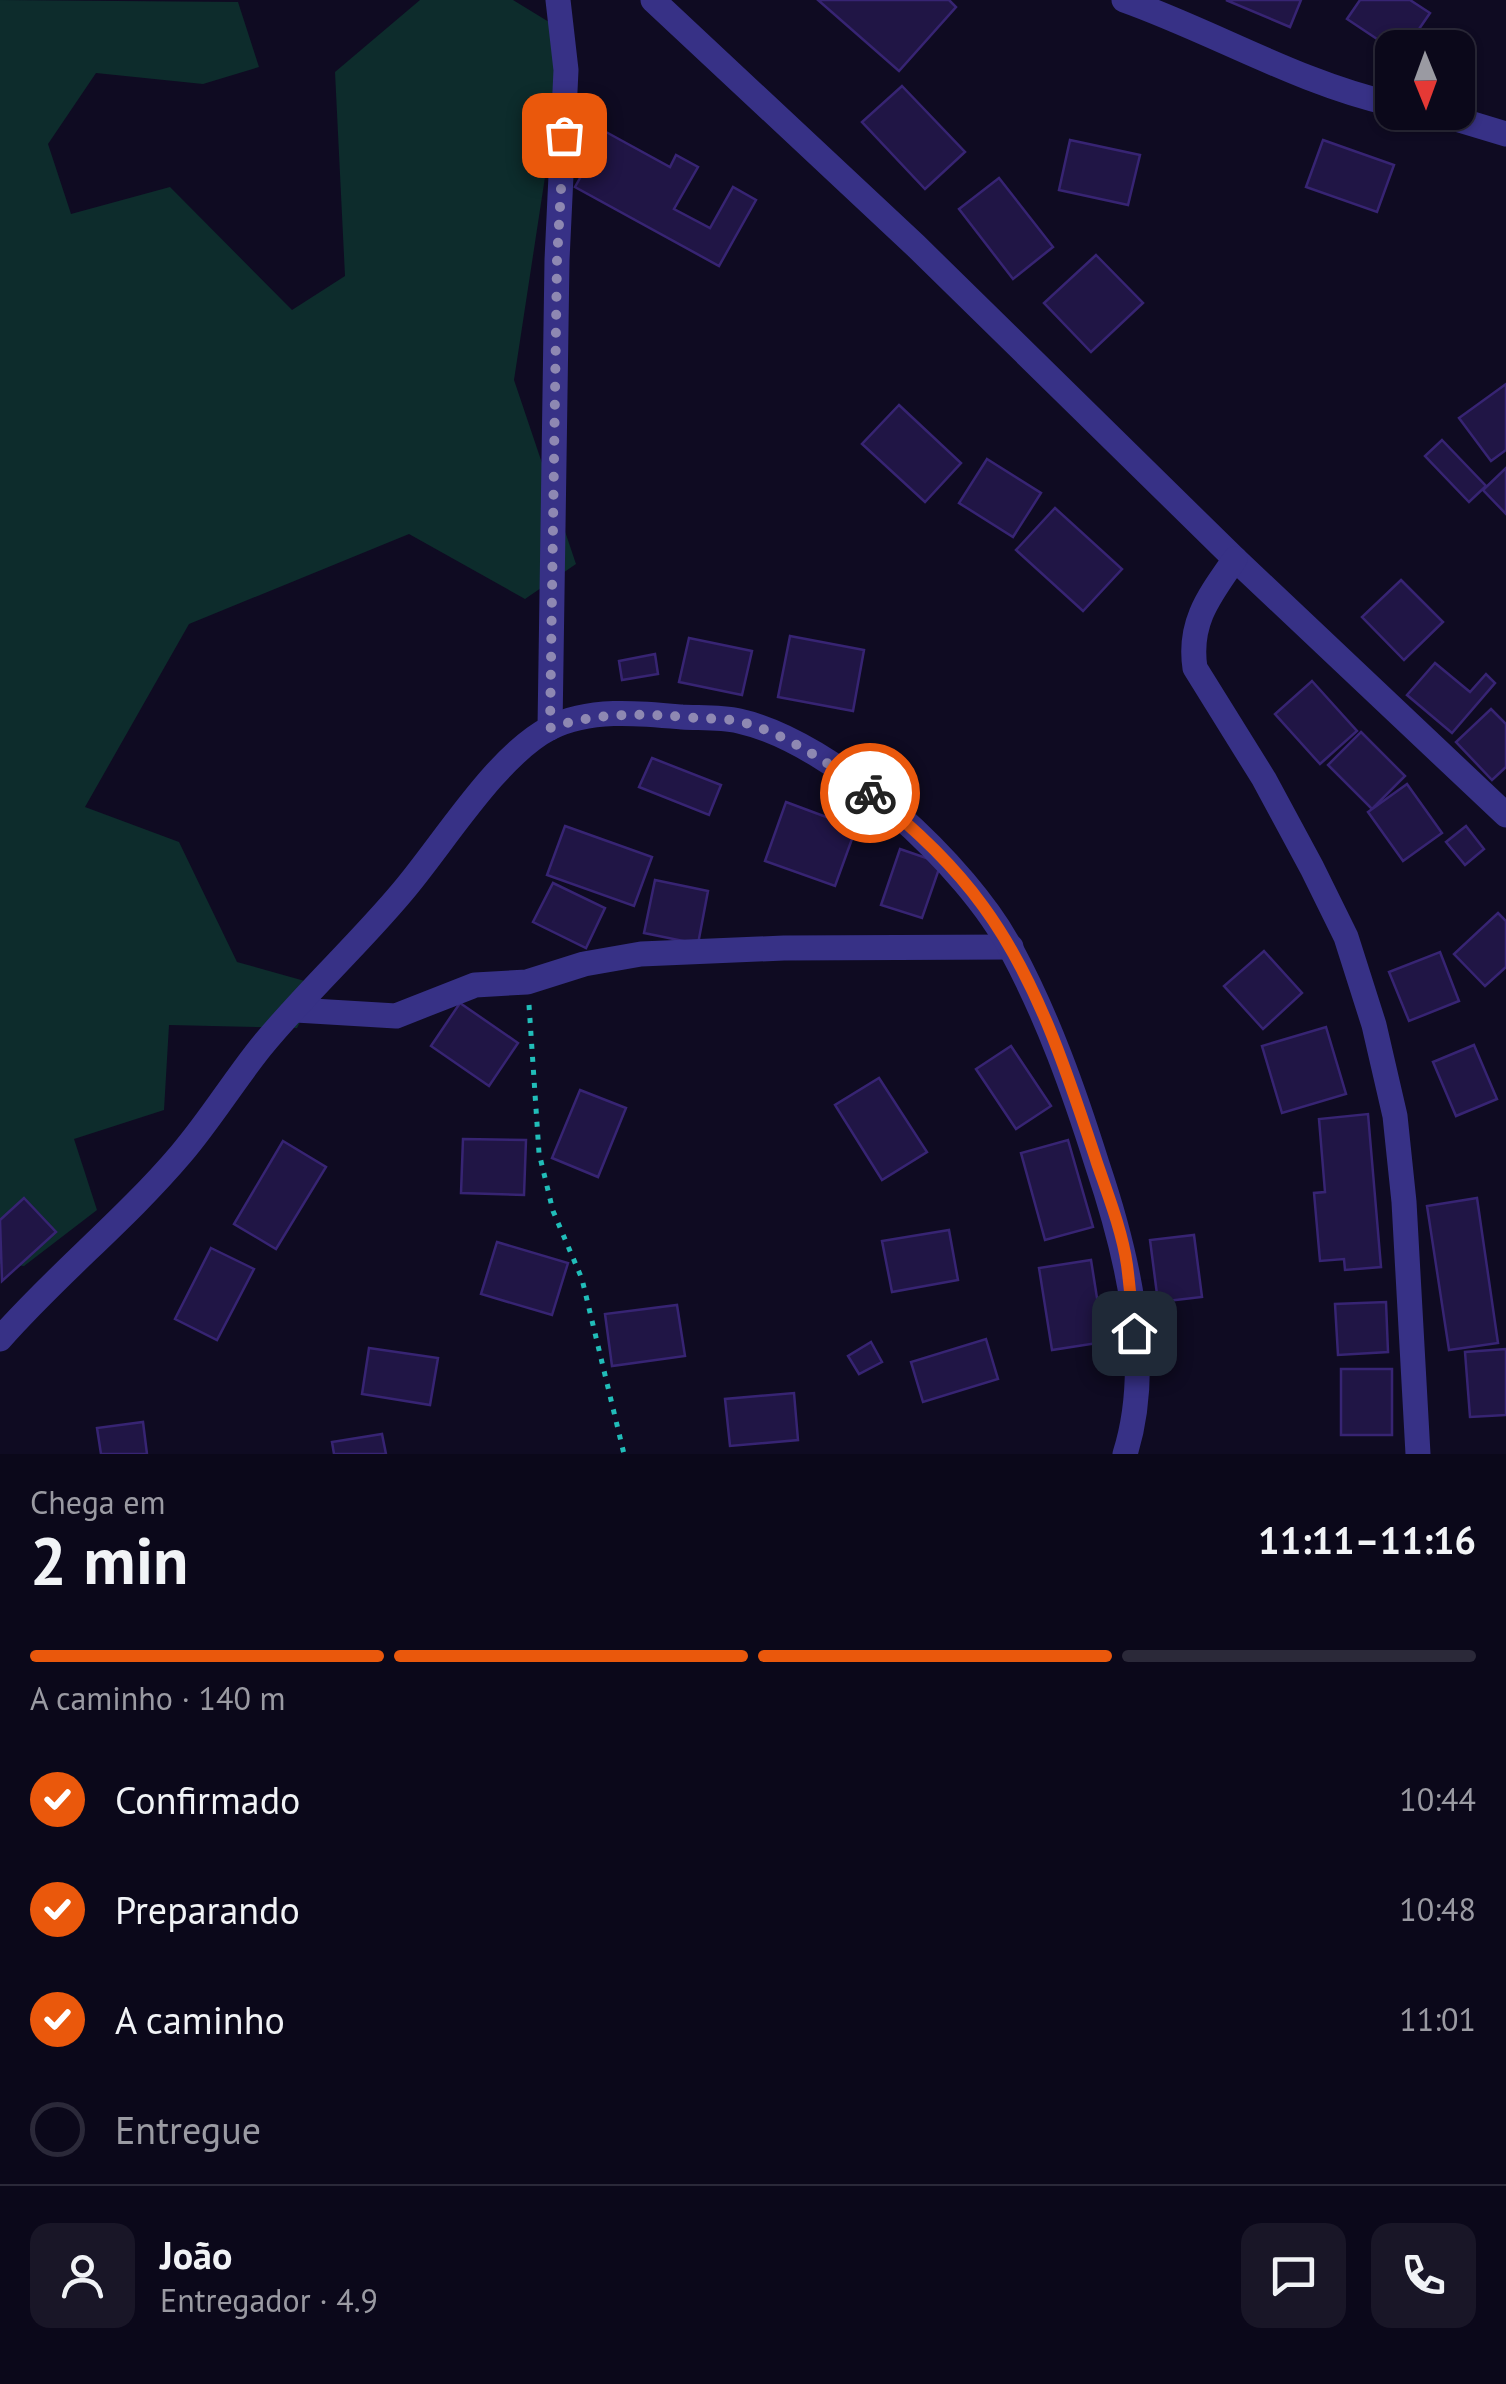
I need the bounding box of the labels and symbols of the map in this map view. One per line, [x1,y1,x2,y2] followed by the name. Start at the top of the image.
[1375,30,1475,130] north arrow
[522,93,607,178] pin
[820,743,920,843] courier
[1092,1291,1177,1376] pin

